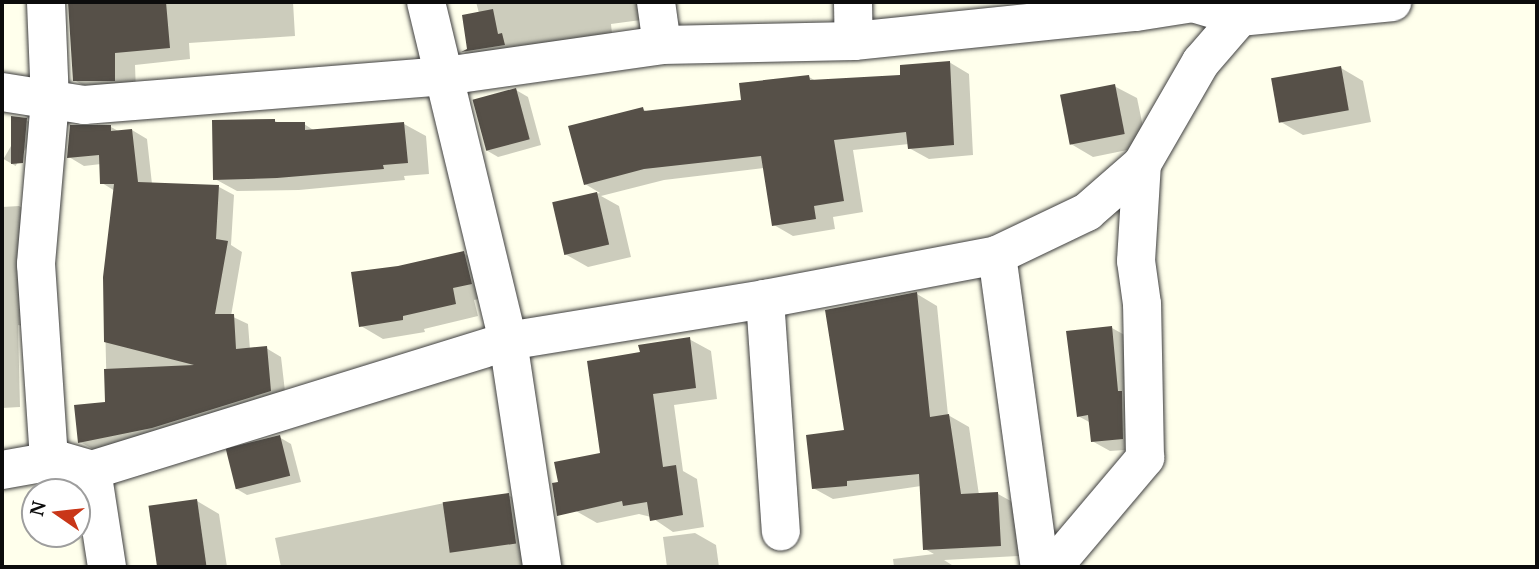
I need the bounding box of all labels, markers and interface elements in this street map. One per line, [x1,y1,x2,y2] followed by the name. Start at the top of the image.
[21,478,91,548] north arrow
[23,498,51,518] text: N

